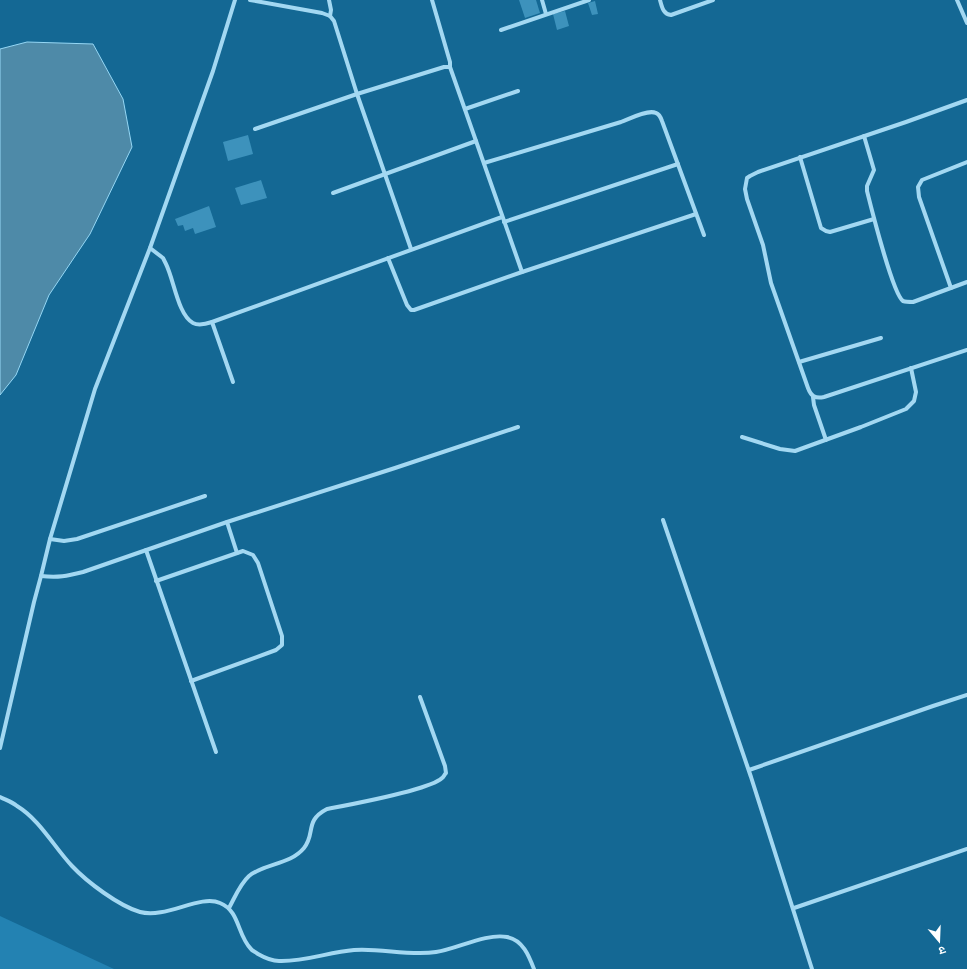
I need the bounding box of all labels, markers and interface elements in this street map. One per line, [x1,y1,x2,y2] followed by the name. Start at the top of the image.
[919,921,959,961] north arrow
[936,943,948,959] text: उ

